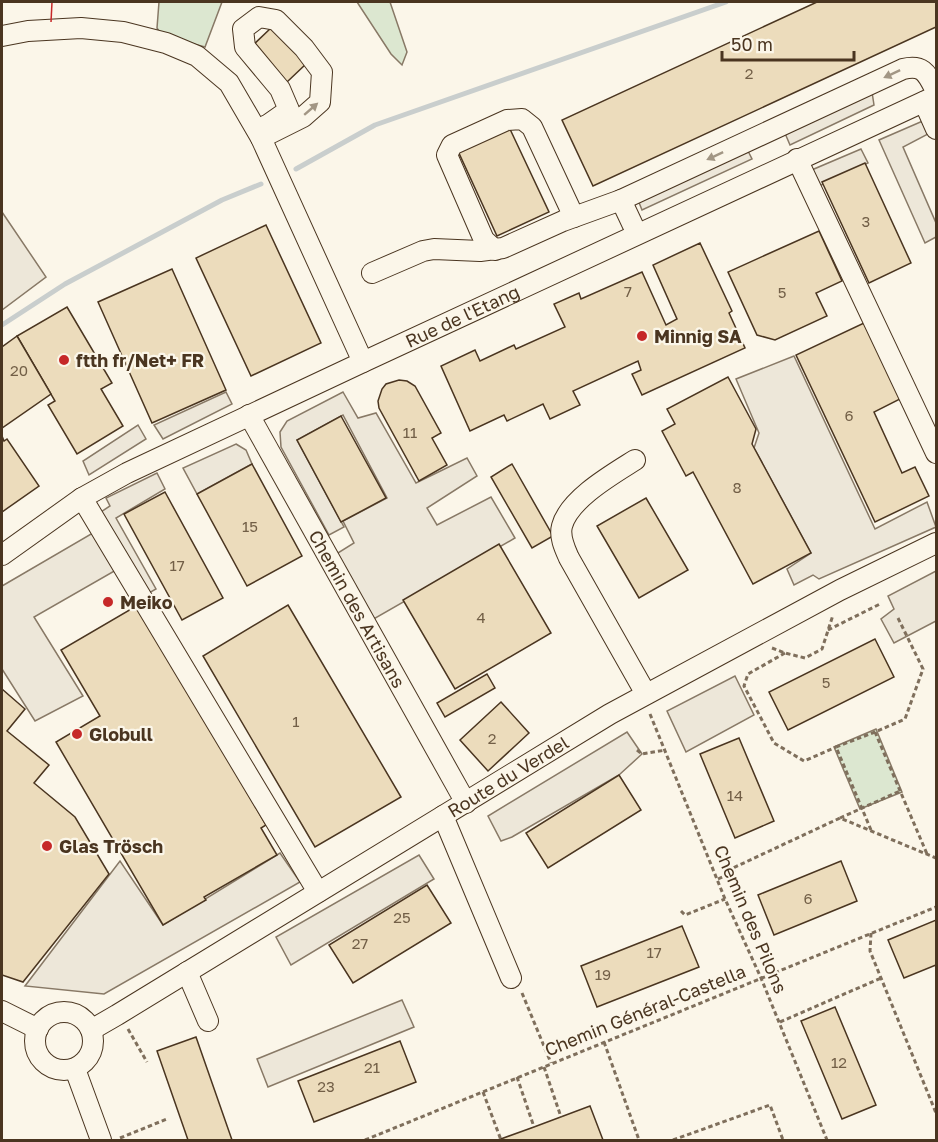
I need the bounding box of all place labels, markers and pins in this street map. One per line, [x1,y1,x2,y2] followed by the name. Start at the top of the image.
[654,325,742,347] place label: Minnig SA
[635,329,649,343] marker: Minnig SA
[76,349,204,371] place label: ftth fr/Net+ FR
[57,353,71,367] marker: ftth fr/Net+ FR
[120,591,173,613] place label: Meiko
[101,595,115,609] marker: Meiko
[89,723,153,745] place label: Globull
[70,727,84,741] marker: Globull
[59,835,163,857] place label: Glas Trösch
[40,839,54,853] marker: Glas Trösch

